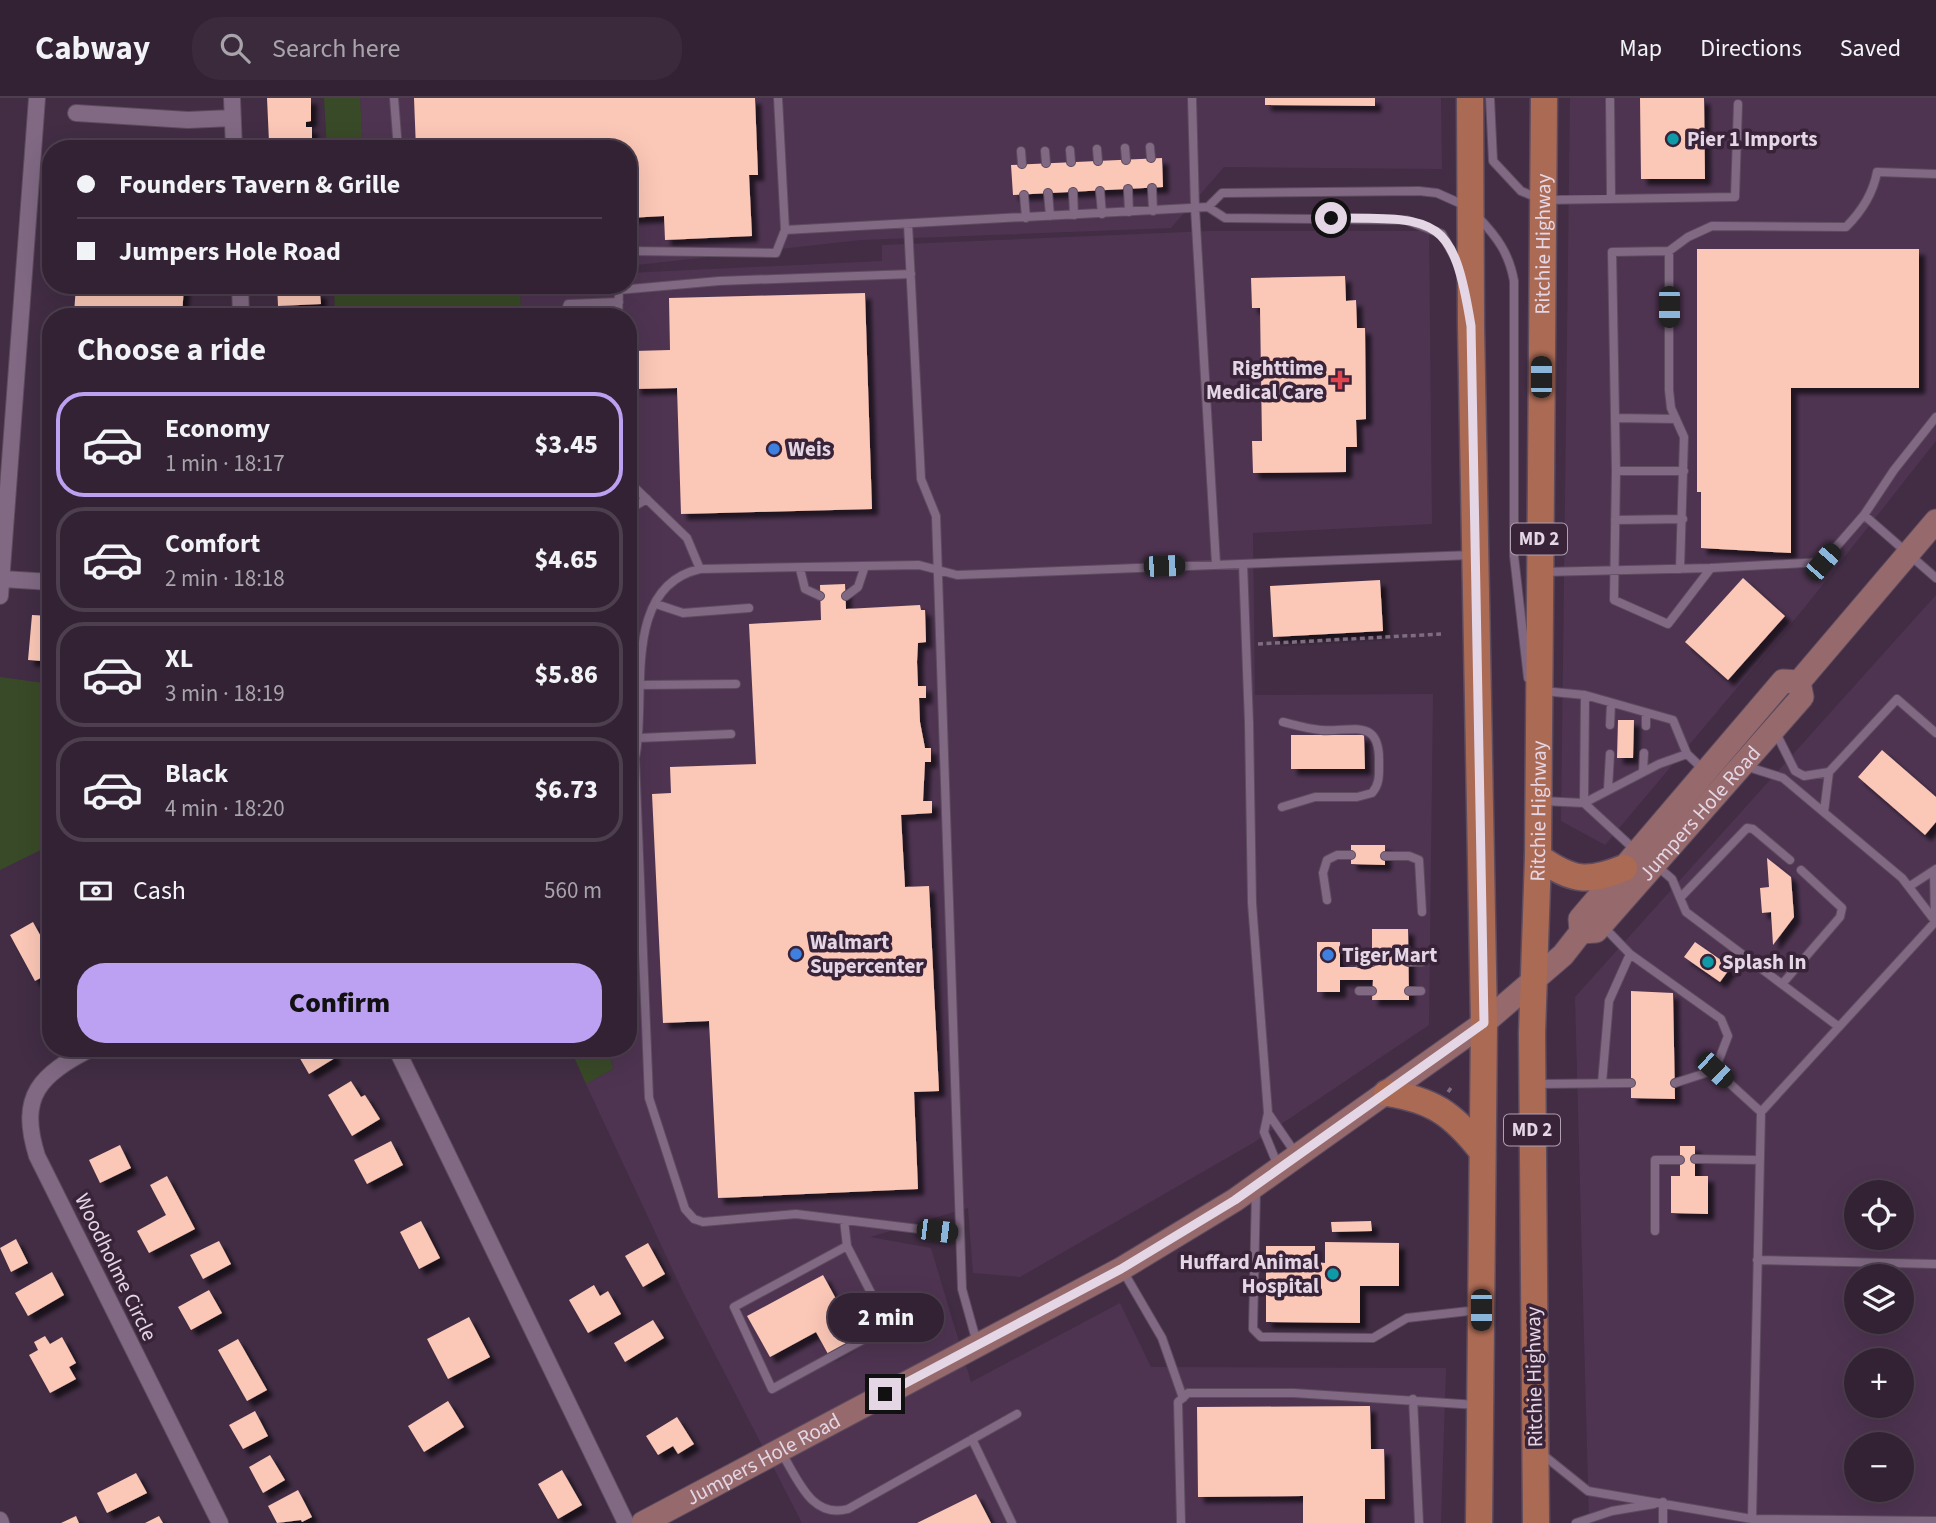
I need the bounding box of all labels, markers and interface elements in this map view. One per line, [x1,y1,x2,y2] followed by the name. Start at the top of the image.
[192,17,682,80] search box
[35,25,150,72] text: Cabway
[216,29,254,67] icon: search
[272,30,400,67] text: Search here
[1619,31,1662,66] text: Map
[1700,31,1802,66] text: Directions
[1840,31,1901,66] text: Saved
[1687,124,1818,154] place label: Pier 1 Imports
[1665,131,1681,147] marker: Pier 1 Imports
[119,166,400,203] text: Founders Tavern & Grille
[1527,173,1558,315] street label: Ritchie Highway
[1315,202,1347,234] route start
[119,233,341,270] text: Jumpers Hole Road
[1659,286,1680,328] car
[77,327,266,373] text: Choose a ride
[1206,353,1324,407] place label: Righttime Medical Care
[1531,356,1552,398] car
[1330,370,1350,390] marker: Righttime Medical Care
[165,410,270,447] text: Economy
[81,413,144,476] icon: car
[534,426,598,463] text: $3.45
[788,434,831,464] place label: Weis
[766,441,782,457] marker: Weis
[165,447,285,480] text: 1 min · 18:17
[1511,524,1567,554] road number: MD 2
[165,525,260,562] text: Comfort
[81,528,144,591] icon: car
[1802,539,1845,585] car
[534,541,598,578] text: $4.65
[1143,555,1186,577] car
[165,562,285,595] text: 2 min · 18:18
[165,640,193,677] text: XL
[81,643,144,706] icon: car
[534,656,598,693] text: $5.86
[165,677,285,710] text: 3 min · 18:19
[1632,739,1768,887] street label: Jumpers Hole Road
[1522,740,1554,882] street label: Ritchie Highway
[165,755,228,792] text: Black
[81,758,144,821] icon: car
[534,771,598,808] text: $6.73
[165,792,285,825] text: 4 min · 18:20
[77,872,115,910] icon: cash
[133,872,186,909] text: Cash
[544,874,602,907] text: 560 m
[810,927,924,981] place label: Walmart Supercenter
[1342,940,1437,970] place label: Tiger Mart
[788,946,804,962] marker: Walmart Supercenter
[1320,947,1336,963] marker: Tiger Mart
[1722,947,1807,977] place label: Splash In
[1700,954,1716,970] marker: Splash In
[77,963,602,1043] button: Confirm
[1693,1048,1738,1092] car
[1504,1114,1560,1146] road number: MD 2
[1844,1180,1914,1502] map controls
[1844,1180,1914,1250] button: locate
[67,1188,165,1346] street label: Woodholme Circle
[915,1218,960,1244] car
[1179,1247,1319,1301] place label: Huffard Animal Hospital
[1844,1264,1914,1334] button: layers
[1325,1266,1341,1282] marker: Huffard Animal Hospital
[1471,1289,1492,1331] car
[827,1292,943,1342] callout: 2 min
[858,1301,914,1334] text: 2 min
[1518,1306,1550,1448] street label: Ritchie Highway
[1844,1348,1914,1418] button: +
[869,1378,901,1410] route end
[680,1406,846,1513] street label: Jumpers Hole Road
[1844,1432,1914,1502] button: −

